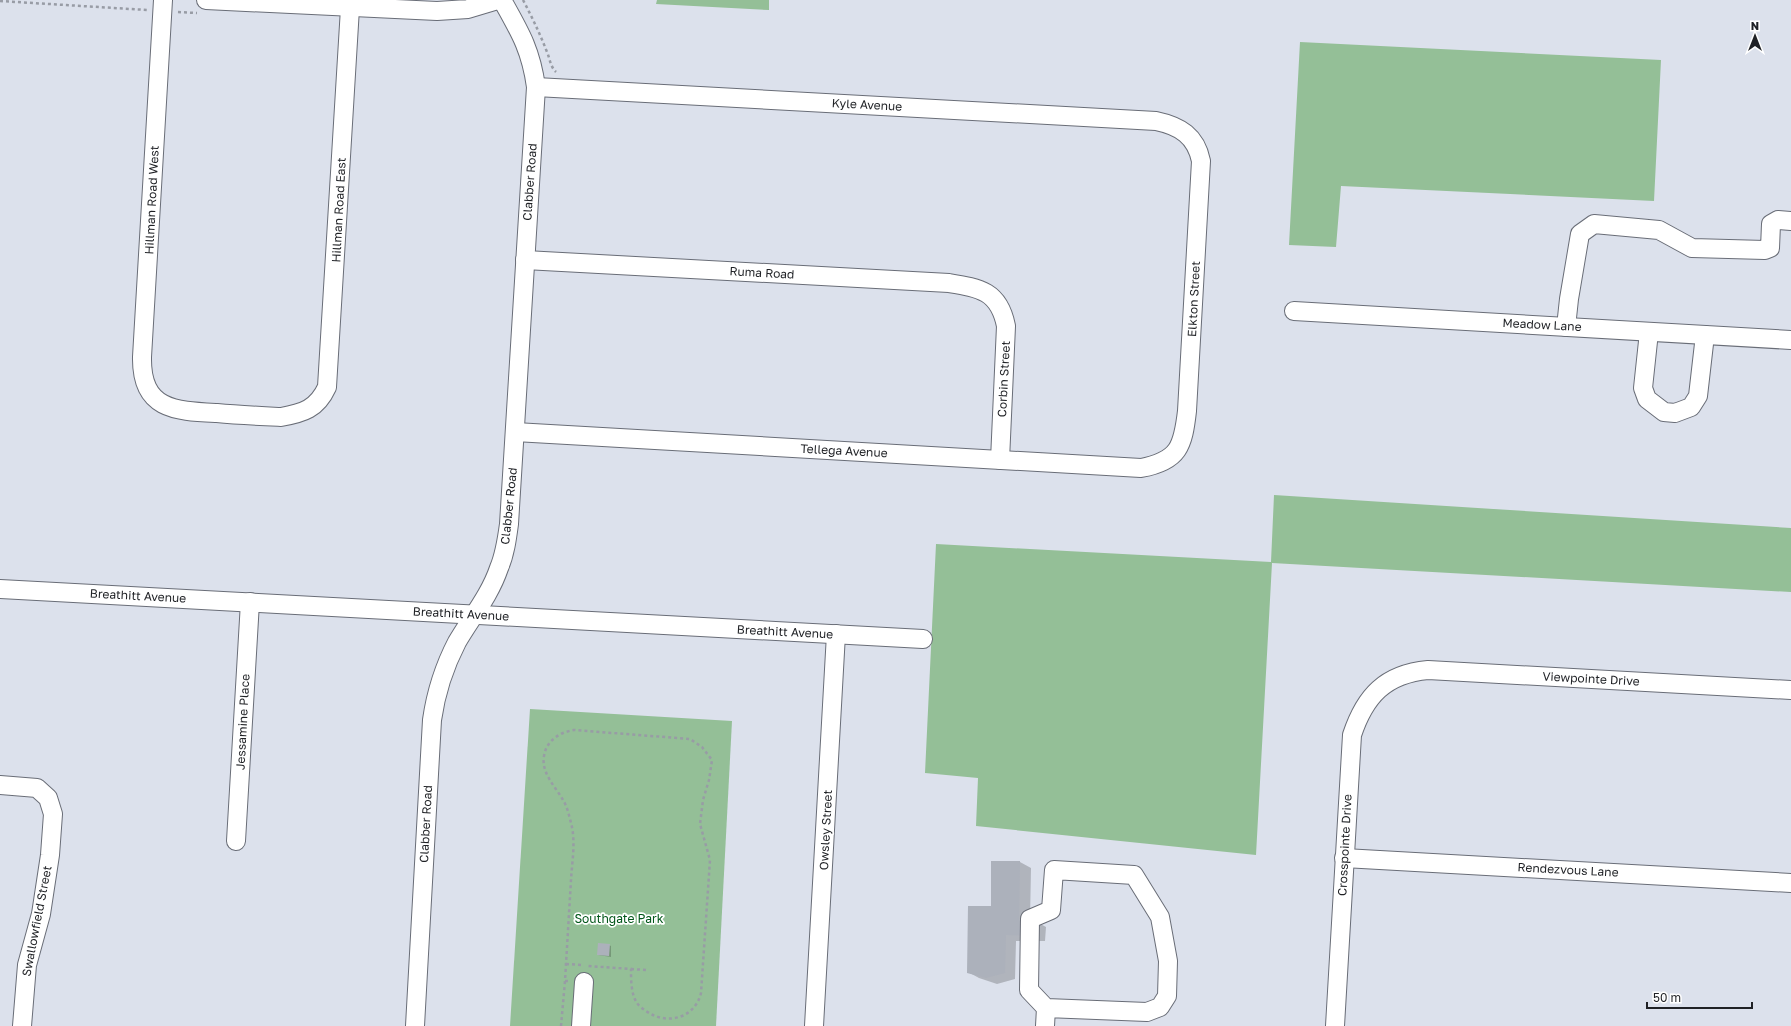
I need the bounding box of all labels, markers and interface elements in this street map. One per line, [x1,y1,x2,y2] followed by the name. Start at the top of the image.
[1735,16,1775,56] north arrow
[1751,19,1759,32] text: N
[831,95,903,114] street label: Kyle Avenue
[519,143,540,221] street label: Clabber Road
[141,145,162,255] street label: Hillman Road West
[328,157,349,263] street label: Hillman Road East
[1184,260,1203,337] street label: Elkton Street
[729,263,795,282] street label: Ruma Road
[1502,315,1582,334] street label: Meadow Lane
[994,340,1013,418] street label: Corbin Street
[800,441,888,460] street label: Tellega Avenue
[497,467,520,545] street label: Clabber Road
[89,585,187,606] street label: Breathitt Avenue
[412,603,510,624] street label: Breathitt Avenue
[736,621,834,642] street label: Breathitt Avenue
[1542,668,1640,689] street label: Viewpointe Drive
[232,673,253,770] street label: Jessamine Place
[416,785,435,863] street label: Clabber Road
[816,789,835,871] street label: Owsley Street
[1334,794,1355,896] street label: Crosspointe Drive
[1517,859,1619,880] street label: Rendezvous Lane
[18,864,55,978] street label: Swallowfield Street
[574,911,664,926] park label: Southgate Park
[1647,984,1752,1010] scale bar
[1653,990,1681,1005] text: 50 m

